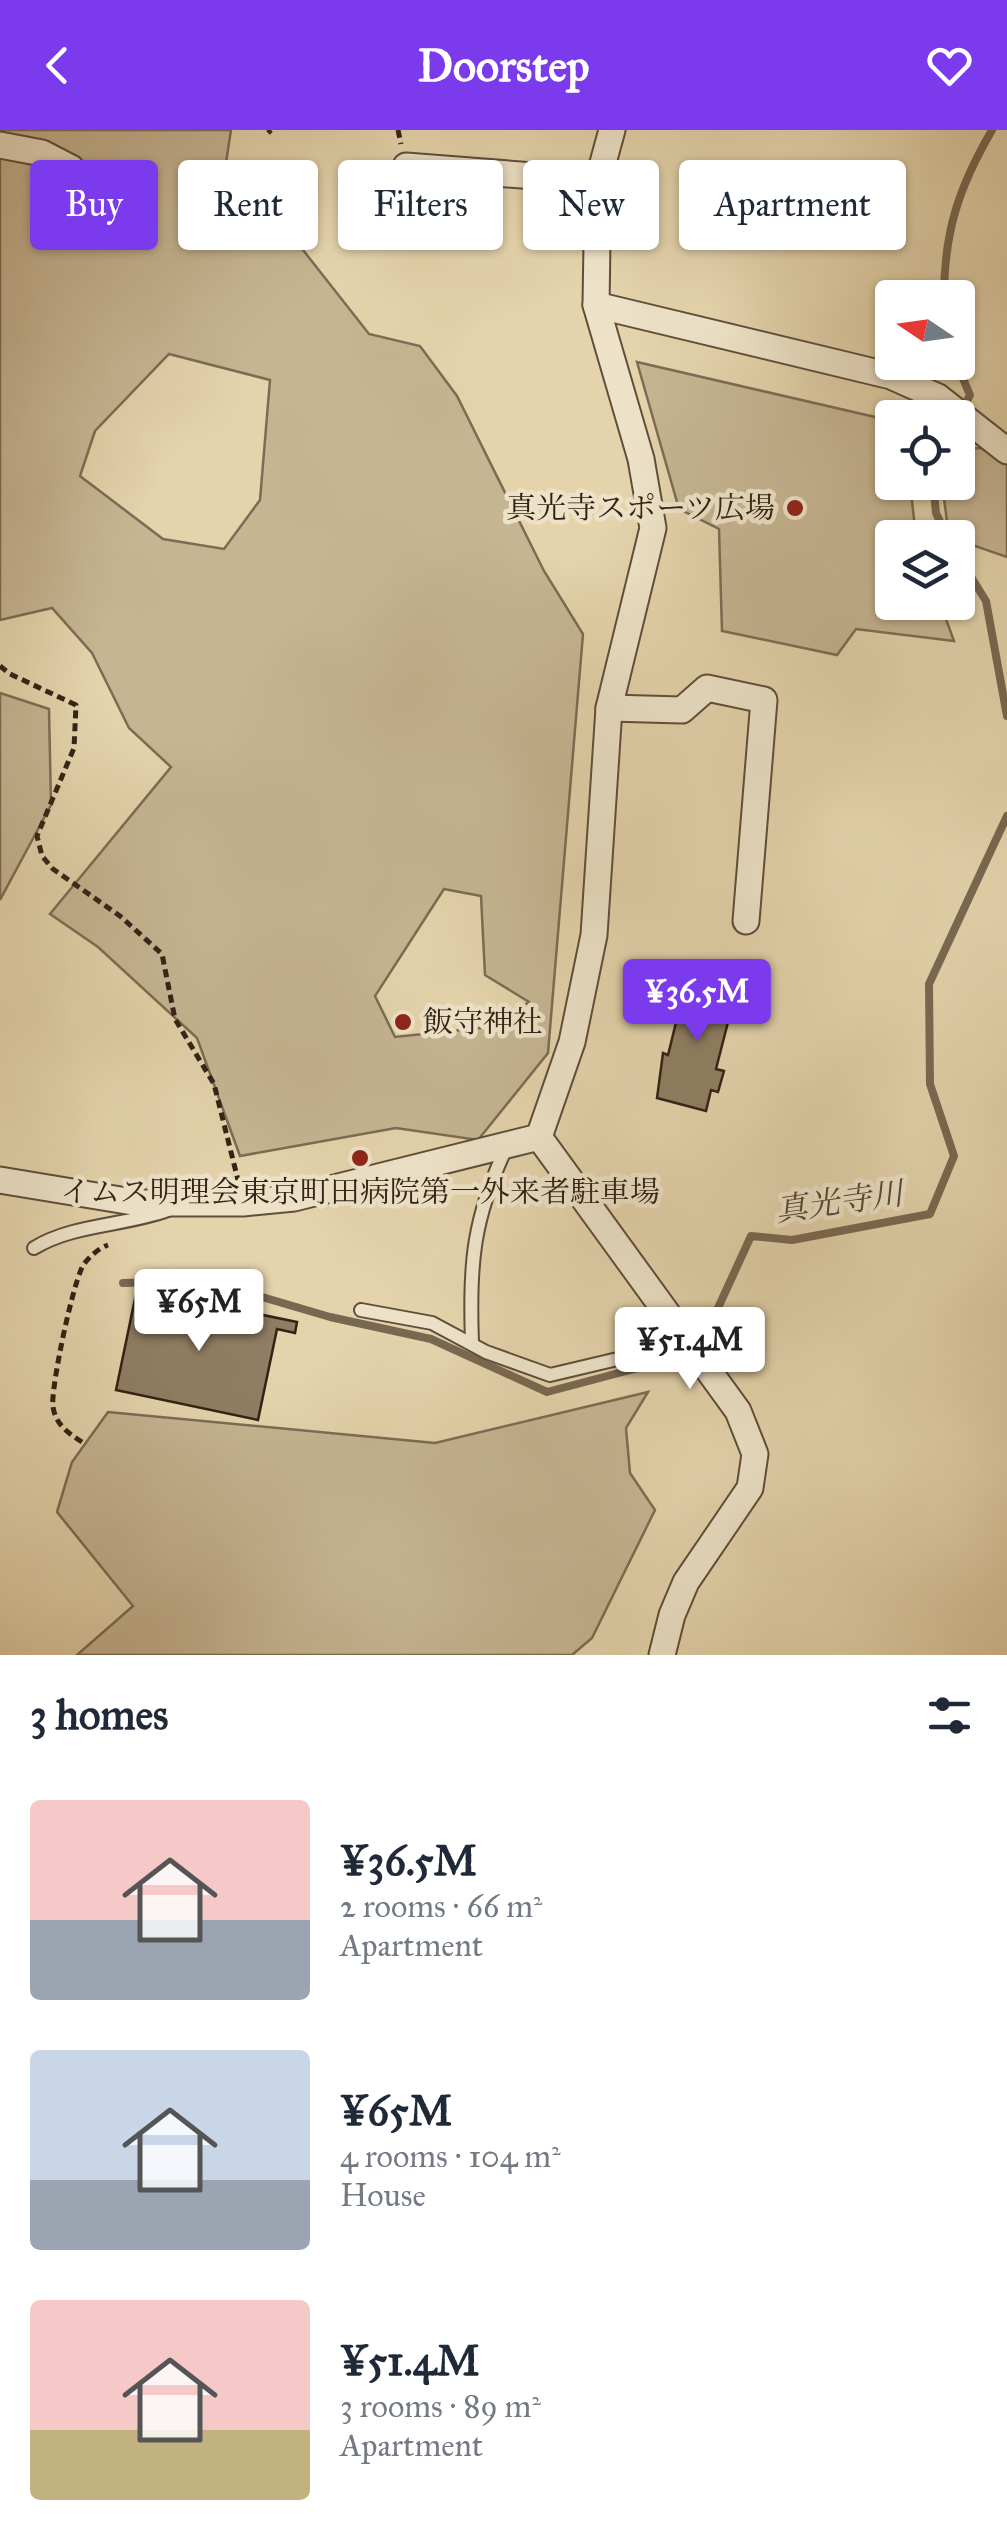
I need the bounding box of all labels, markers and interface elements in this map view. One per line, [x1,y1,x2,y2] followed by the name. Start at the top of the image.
[30,38,85,93] icon: back
[418,38,589,93] text: Doorstep
[922,38,977,93] icon: heart
[30,160,158,250] chip: Buy
[178,160,318,250] chip: Rent
[338,160,503,250] chip: Filters
[523,160,659,250] chip: New
[679,160,906,250] chip: Apartment
[875,280,975,380] north arrow
[875,280,975,620] map controls
[875,400,975,500] button: locate
[506,490,775,526] place label: 真光寺スポーツ広場
[784,497,806,519] marker: 真光寺スポーツ広場
[875,520,975,620] button: layers
[616,959,778,1044] pin: ¥36.5M
[645,972,749,1011] text: ¥36.5M
[423,1004,543,1040] place label: 飯守神社
[392,1011,414,1033] marker: 飯守神社
[349,1147,371,1169] marker: イムス明理会東京町田病院第一外来者駐車場
[773,1173,908,1230] water label: 真光寺川
[60,1174,660,1210] place label: イムス明理会東京町田病院第一外来者駐車場
[140,1269,258,1354] pin: ¥65M
[156,1282,242,1321] text: ¥65M
[609,1307,771,1392] pin: ¥51.4M
[637,1320,743,1359] text: ¥51.4M
[922,1688,977,1743] icon: filters
[30,1689,168,1741] text: 3 homes
[340,1835,477,1887] text: ¥36.5M
[110,1840,230,1960] icon: home
[340,1887,542,1926] text: 2 rooms · 66 m²
[340,1926,483,1965] text: Apartment
[340,2085,452,2137] text: ¥65M
[110,2090,230,2210] icon: home
[340,2137,561,2176] text: 4 rooms · 104 m²
[340,2176,426,2215] text: House
[340,2335,480,2387] text: ¥51.4M
[110,2340,230,2460] icon: home
[340,2387,541,2426] text: 3 rooms · 89 m²
[340,2426,483,2465] text: Apartment

